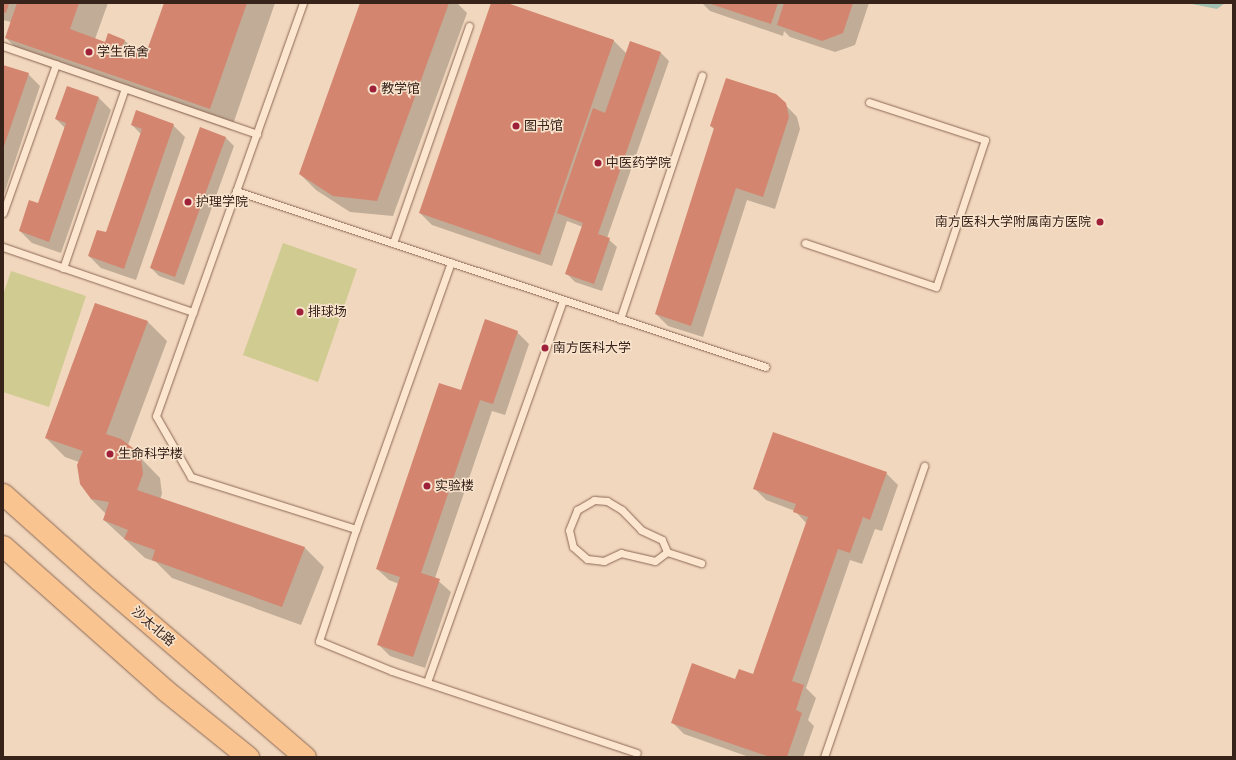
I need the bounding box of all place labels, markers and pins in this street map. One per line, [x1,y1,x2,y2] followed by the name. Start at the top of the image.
[97,44,149,60] place label: 学生宿舍
[84,47,94,57] marker: 学生宿舍
[381,81,420,97] place label: 教学馆
[368,84,378,94] marker: 教学馆
[524,118,563,134] place label: 图书馆
[511,121,521,131] marker: 图书馆
[606,155,671,171] place label: 中医药学院
[593,158,603,168] marker: 中医药学院
[196,194,248,210] place label: 护理学院
[183,197,193,207] marker: 护理学院
[935,214,1091,230] place label: 南方医科大学附属南方医院
[1094,216,1106,228] marker: 南方医科大学附属南方医院
[308,304,347,320] place label: 排球场
[295,307,305,317] marker: 排球场
[553,340,631,356] place label: 南方医科大学
[540,343,550,353] marker: 南方医科大学
[118,446,183,462] place label: 生命科学楼
[105,449,115,459] marker: 生命科学楼
[435,478,474,494] place label: 实验楼
[422,481,432,491] marker: 实验楼

